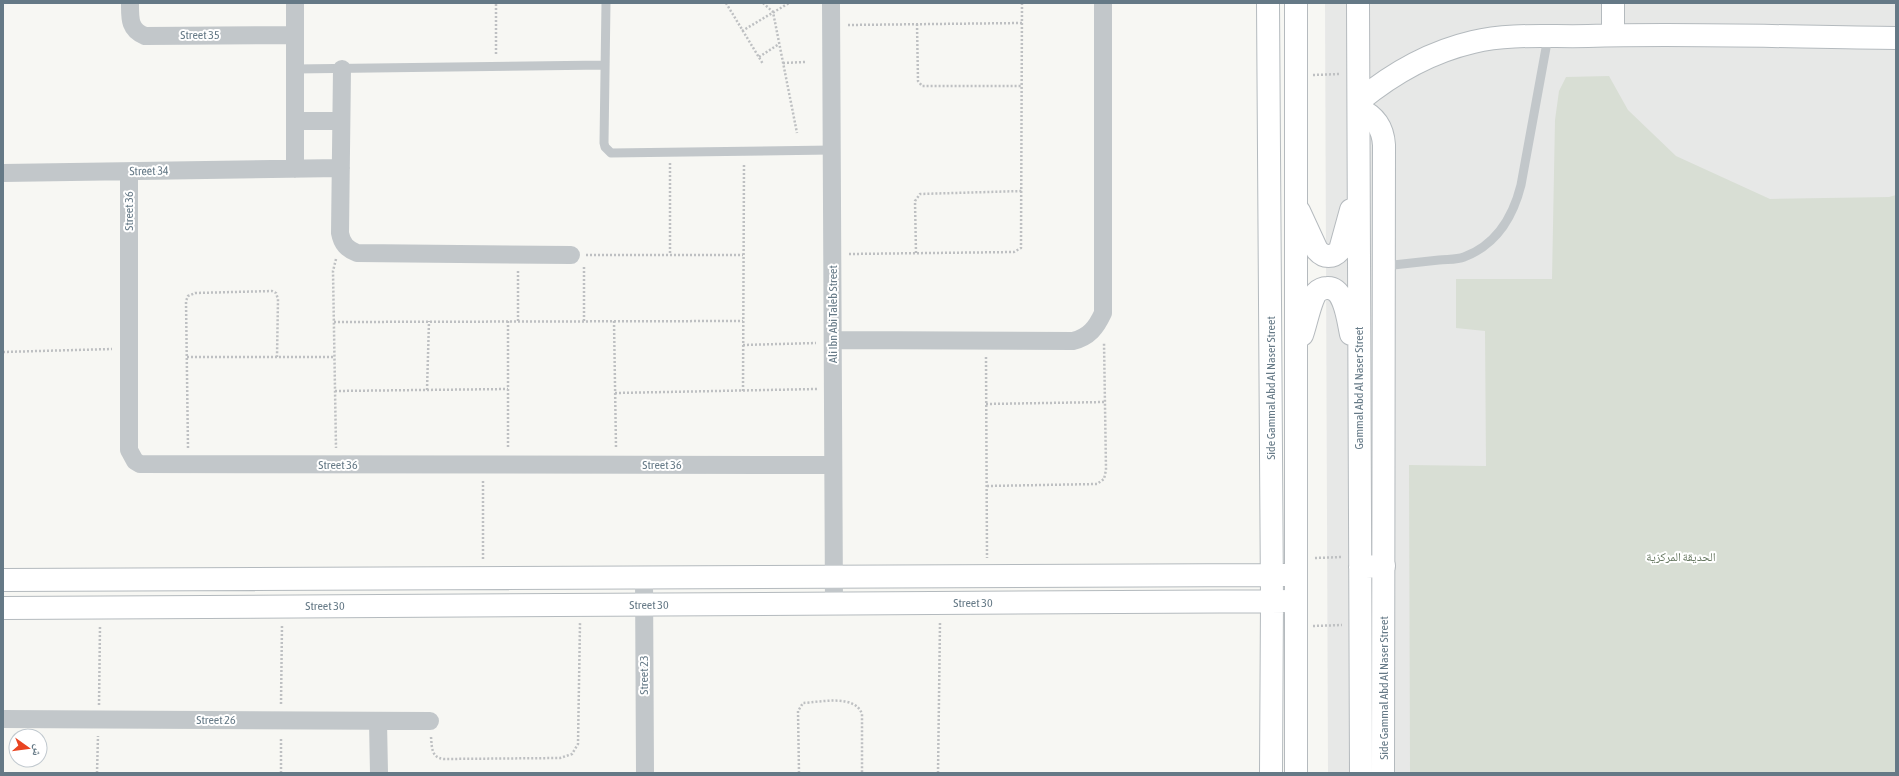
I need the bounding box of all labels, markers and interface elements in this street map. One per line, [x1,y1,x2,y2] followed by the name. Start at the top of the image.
[180,28,220,42] street label: Street 35
[129,164,169,178] street label: Street 34
[122,191,136,231] street label: Street 36
[826,265,840,363] street label: Ali Ibn Abi Taleb Street
[1264,316,1278,460] street label: Side Gammal Abd Al Naser Street
[1352,326,1366,450] street label: Gammal Abd Al Naser Street
[318,458,358,472] street label: Street 36
[642,458,682,472] street label: Street 36
[1646,550,1716,564] park label: الحديقة المركزية
[953,596,993,610] street label: Street 30
[629,598,669,612] street label: Street 30
[305,599,345,613] street label: Street 30
[1377,616,1391,760] street label: Side Gammal Abd Al Naser Street
[637,655,651,695] street label: Street 23
[196,713,236,727] street label: Street 26
[8,728,48,768] north arrow
[28,743,45,758] text: ش

